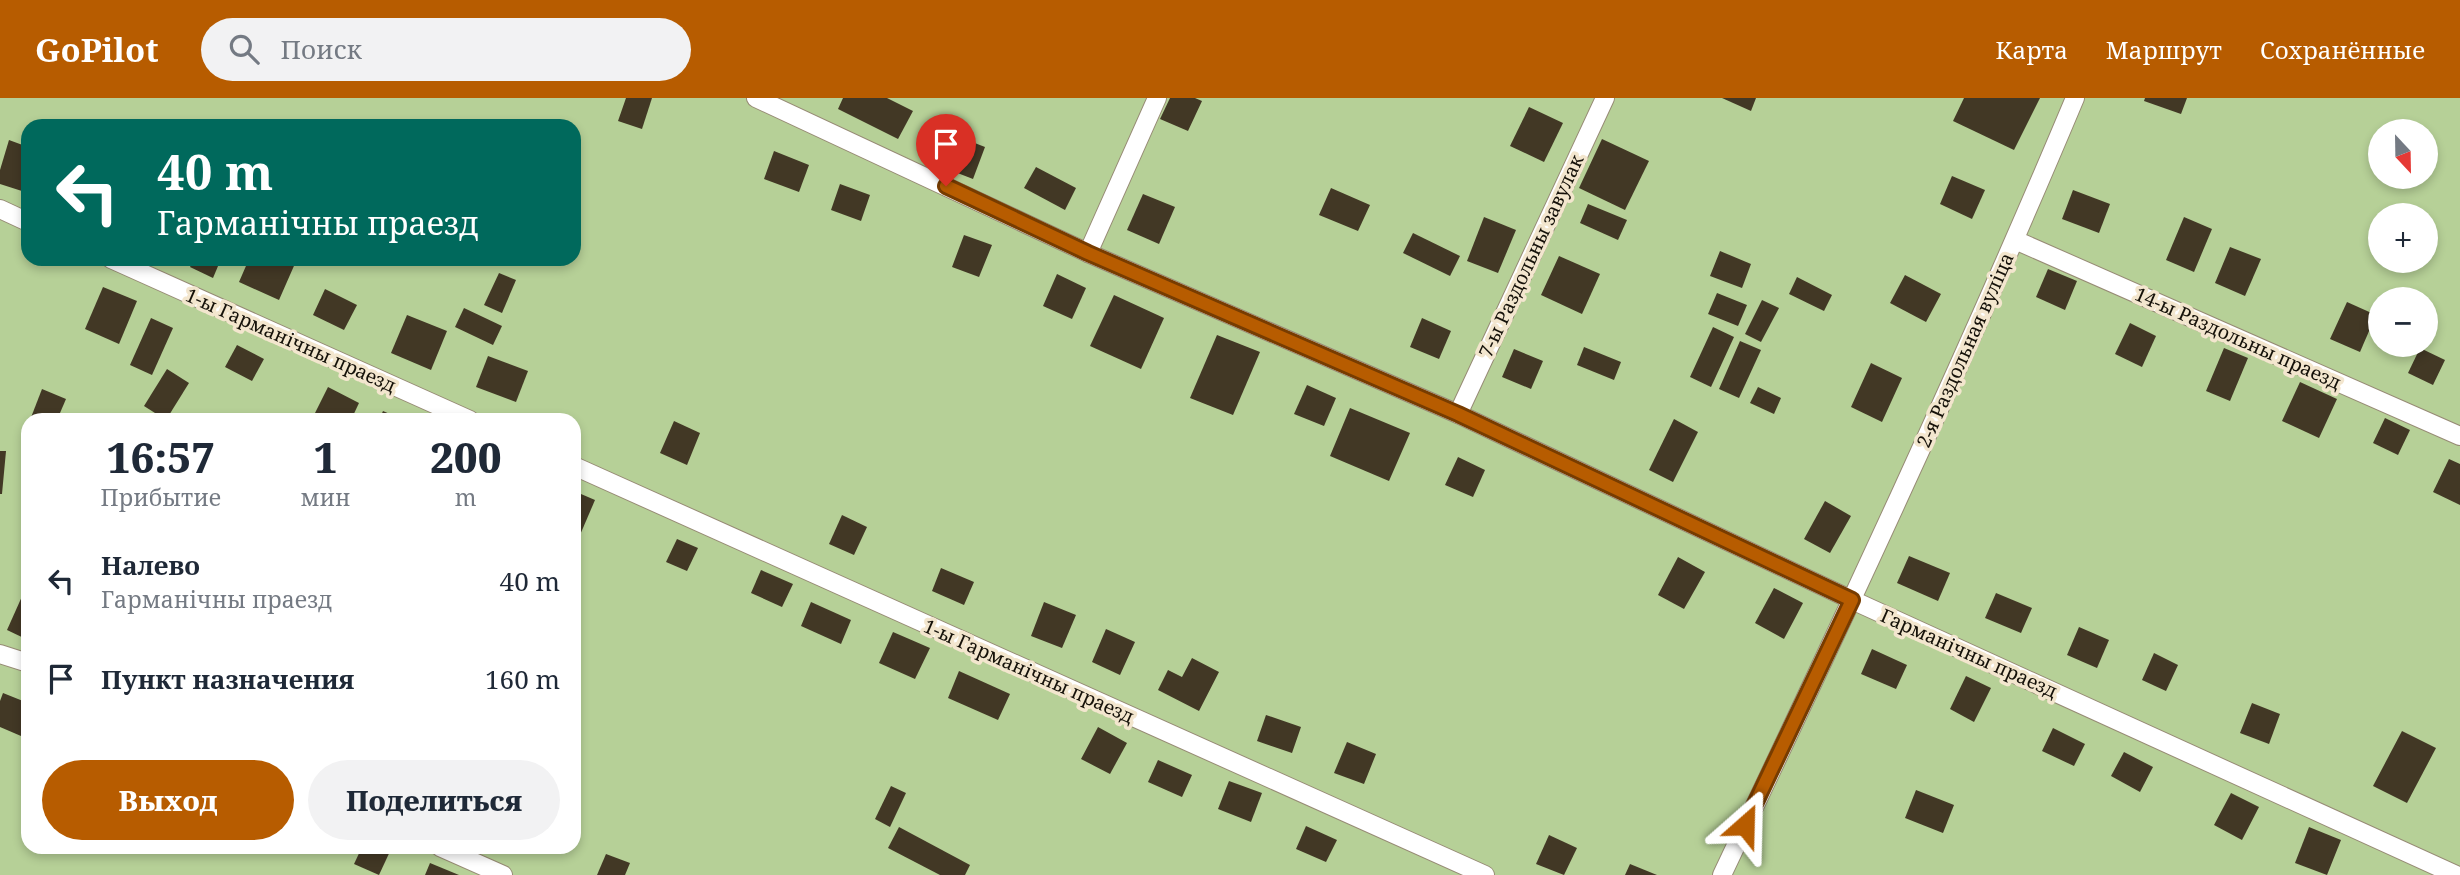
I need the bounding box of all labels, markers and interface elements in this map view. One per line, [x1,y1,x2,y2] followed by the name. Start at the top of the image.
[201,18,691,81] search box
[35,27,159,72] text: GoPilot
[225,30,263,68] icon: search
[281,31,362,67] text: Поиск
[1996,33,2068,66] text: Карта
[2106,33,2222,66] text: Маршрут
[2260,33,2425,66] text: Сохранённые
[916,114,976,186] pin
[2368,119,2438,189] north arrow
[2368,119,2438,357] map controls
[927,125,965,163] icon: arrive
[157,138,273,204] text: 40 m
[42,147,133,238] icon: left
[1472,150,1590,362] street label: 7-ы Раздольны завулак
[157,201,479,244] text: Гарманічны праезд
[2368,203,2438,273] button: +
[1910,249,2020,451] street label: 2-я Раздольная вуліца
[2131,281,2346,395] street label: 14-ы Раздольны праезд
[182,282,401,398] street label: 1-ы Гарманічны праезд
[2368,287,2438,357] button: −
[107,428,215,485] text: 16:57
[314,428,337,485] text: 1
[430,428,501,485] text: 200
[101,481,221,513] text: Прибытие
[301,481,351,513] text: мин
[455,481,477,513] text: m
[101,547,200,583] text: Налево
[42,562,80,600] icon: left
[500,563,560,599] text: 40 m
[101,583,332,615] text: Гарманічны праезд
[1876,602,2062,704] street label: Гарманічны праезд
[920,613,1139,729] street label: 1-ы Гарманічны праезд
[42,660,80,698] icon: arrive
[101,661,354,697] text: Пункт назначения
[485,661,560,697] text: 160 m
[42,760,294,840] button: Выход
[308,760,560,840] button: Поделиться
[1708,788,1782,862] position arrow

